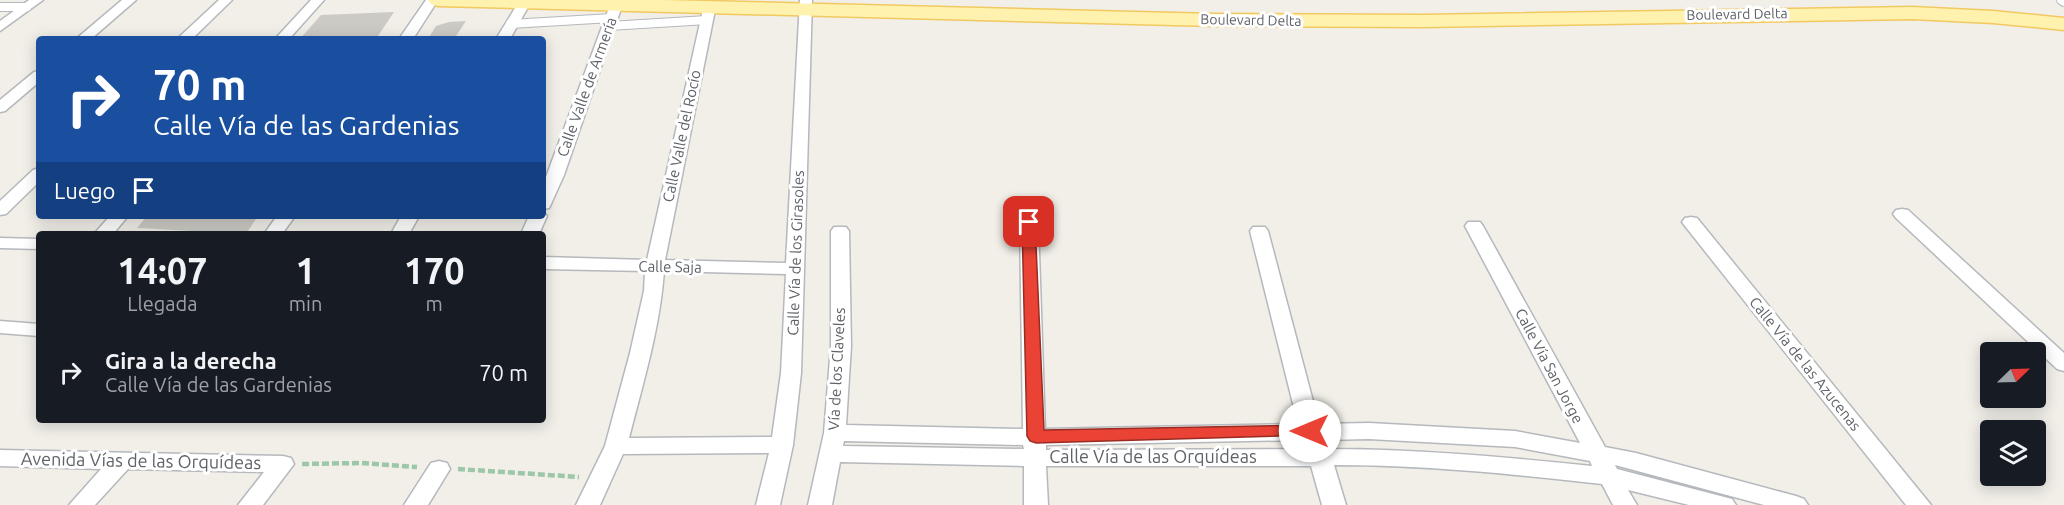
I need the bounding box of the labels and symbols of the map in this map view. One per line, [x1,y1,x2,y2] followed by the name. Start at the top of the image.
[1686,5,1788,23] street label: Boulevard Delta
[1200,11,1302,29] street label: Boulevard Delta
[553,15,620,159] street label: Calle Valle de Armería
[659,68,704,204] street label: Calle Valle del Rocío
[784,170,807,336] street label: Calle Vía de los Girasoles
[1003,196,1054,247] pin
[638,257,702,276] street label: Calle Saja
[1746,294,1864,434] street label: Calle Vía de las Azucenas
[1512,305,1587,426] street label: Calle Vía San Jorge
[825,307,848,431] street label: Vía de los Claveles
[1980,342,2046,408] north arrow
[1278,399,1342,463] position arrow
[1049,446,1257,466] street label: Calle Vía de las Orquídeas
[21,448,262,472] street label: Avenida Vías de las Orquídeas

